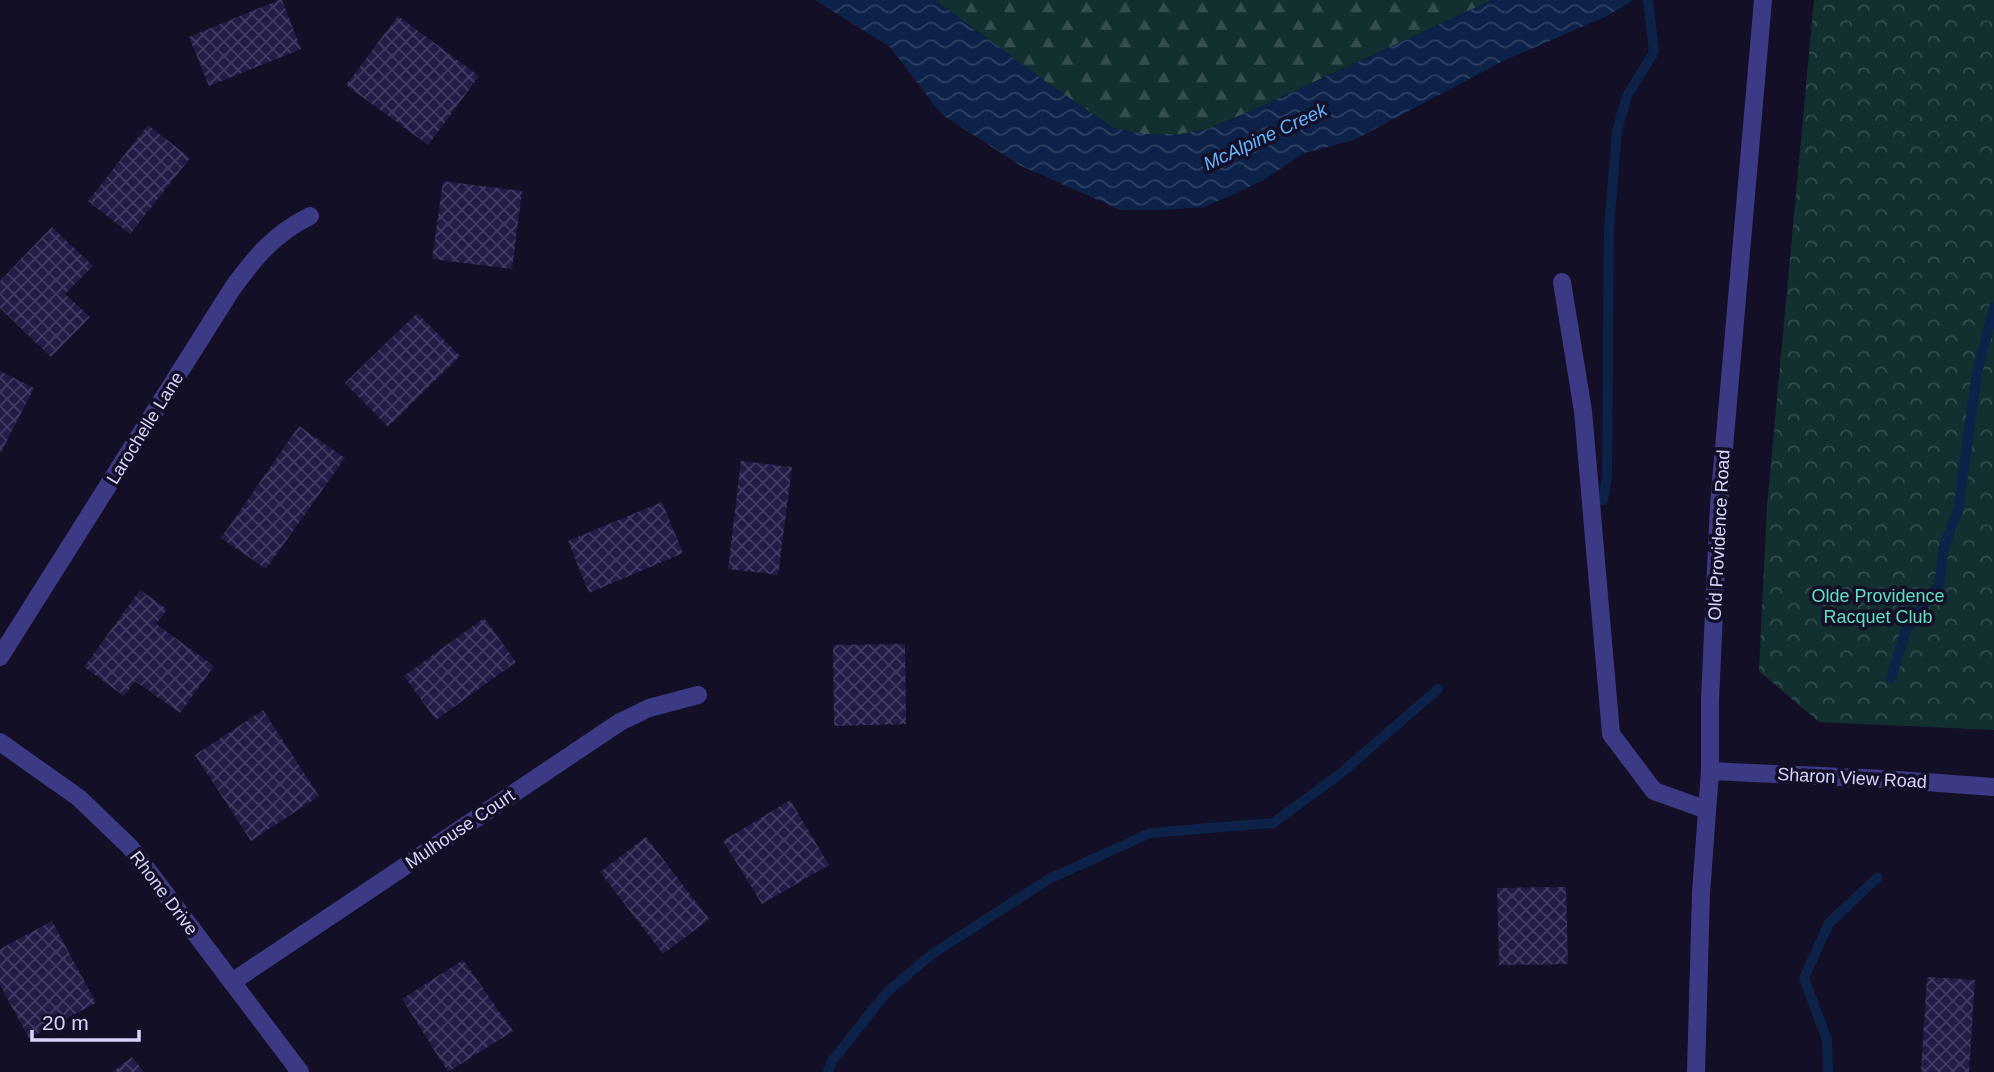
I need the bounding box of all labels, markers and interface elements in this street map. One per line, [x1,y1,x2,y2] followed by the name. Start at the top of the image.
[1200,98,1332,174] water label: McAlpine Creek
[103,368,187,488] street label: Larochelle Lane
[1705,449,1733,621] street label: Old Providence Road
[1811,586,1945,627] park label: Olde Providence Racquet Club
[1777,764,1927,792] street label: Sharon View Road
[402,785,518,873] street label: Mulhouse Court
[126,847,202,939] street label: Rhone Drive
[32,998,138,1042] scale bar
[42,1011,89,1034] text: 20 m

